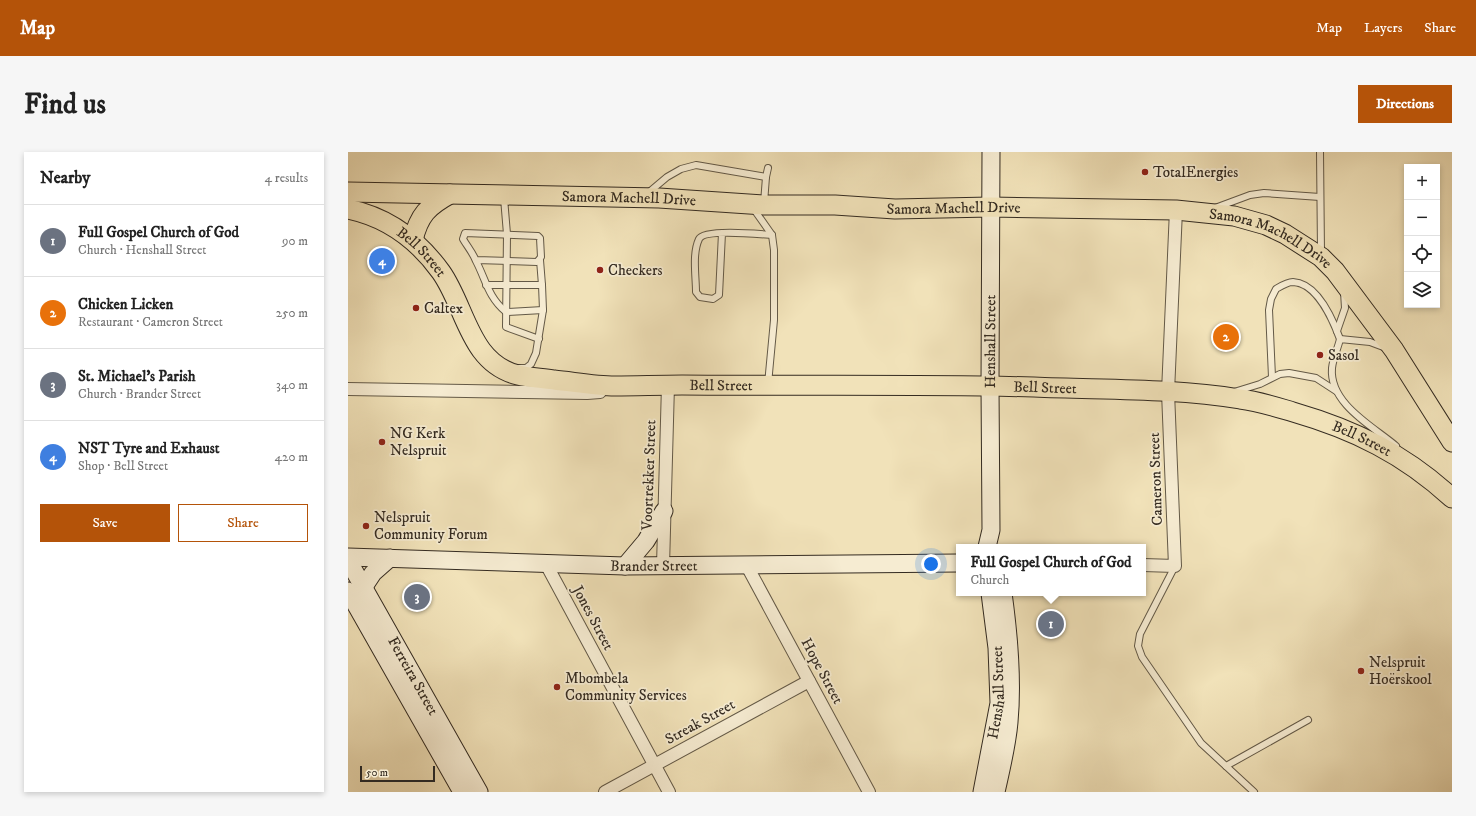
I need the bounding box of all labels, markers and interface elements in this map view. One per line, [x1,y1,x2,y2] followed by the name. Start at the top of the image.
[20,17,55,40] text: Map
[1316,19,1342,37] text: Map
[1364,19,1402,37] text: Layers
[1424,19,1456,37] text: Share
[1358,85,1452,123] button: Directions
[24,87,106,122] text: Find us
[1153,163,1238,182] place label: TotalEnergies
[1404,164,1440,308] map controls
[1404,164,1440,200] button: +
[40,167,90,189] text: Nearby
[1140,167,1150,177] marker: TotalEnergies
[265,170,308,186] text: 4 results
[562,187,697,210] street label: Samora Machell Drive
[886,197,1021,219] street label: Samora Machell Drive
[1404,200,1440,236] button: −
[1208,204,1336,272] street label: Samora Machell Drive
[393,222,451,281] street label: Bell Street
[78,223,239,242] text: Full Gospel Church of God
[51,233,55,249] text: 1
[282,233,308,249] text: 90 m
[1404,236,1440,272] button: locate
[78,242,207,258] text: Church · Henshall Street
[369,246,395,276] pin: 4
[608,261,663,280] place label: Checkers
[595,265,605,275] marker: Checkers
[1404,272,1440,308] button: layers
[980,294,1000,388] street label: Henshall Street
[78,295,173,314] text: Chicken Licken
[424,299,464,318] place label: Caltex
[411,303,421,313] marker: Caltex
[50,305,56,321] text: 2
[276,305,308,321] text: 250 m
[78,314,223,330] text: Restaurant · Cameron Street
[1213,322,1239,352] pin: 2
[1328,346,1359,365] place label: Sasol
[1315,350,1325,360] marker: Sasol
[78,367,196,386] text: St. Michael's Parish
[689,376,753,395] street label: Bell Street
[51,377,55,393] text: 3
[276,377,308,393] text: 340 m
[1013,377,1077,398] street label: Bell Street
[78,386,201,402] text: Church · Brander Street
[1330,416,1395,461] street label: Bell Street
[638,419,660,532] street label: Voortrekker Street
[390,424,447,460] place label: NG Kerk Nelspruit
[1145,432,1167,526] street label: Cameron Street
[377,437,387,447] marker: NG Kerk Nelspruit
[78,439,220,458] text: NST Tyre and Exhaust
[49,449,57,465] text: 4
[275,449,308,465] text: 420 m
[78,458,168,474] text: Shop · Bell Street
[40,504,170,542] button: Save
[178,504,308,542] button: Share
[374,508,488,544] place label: Nelspruit Community Forum
[361,521,371,531] marker: Nelspruit Community Forum
[956,544,1146,596] popup
[970,553,1132,572] text: Full Gospel Church of God
[921,554,941,574] your location
[610,556,698,576] street label: Brander Street
[970,572,1009,588] text: Church
[567,581,618,654] street label: Jones Street
[404,582,430,612] pin: 3
[1038,609,1064,639] pin: 1
[384,633,443,719] street label: Ferreira Street
[797,635,847,707] street label: Hope Street
[983,645,1009,740] street label: Henshall Street
[1369,653,1432,689] place label: Nelspruit Hoërskool
[1356,666,1366,676] marker: Nelspruit Hoërskool
[565,669,687,705] place label: Mbombela Community Services
[552,682,562,692] marker: Mbombela Community Services
[662,695,738,749] street label: Streak Street
[360,764,435,783] scale bar
[366,766,388,780] text: 50 m

